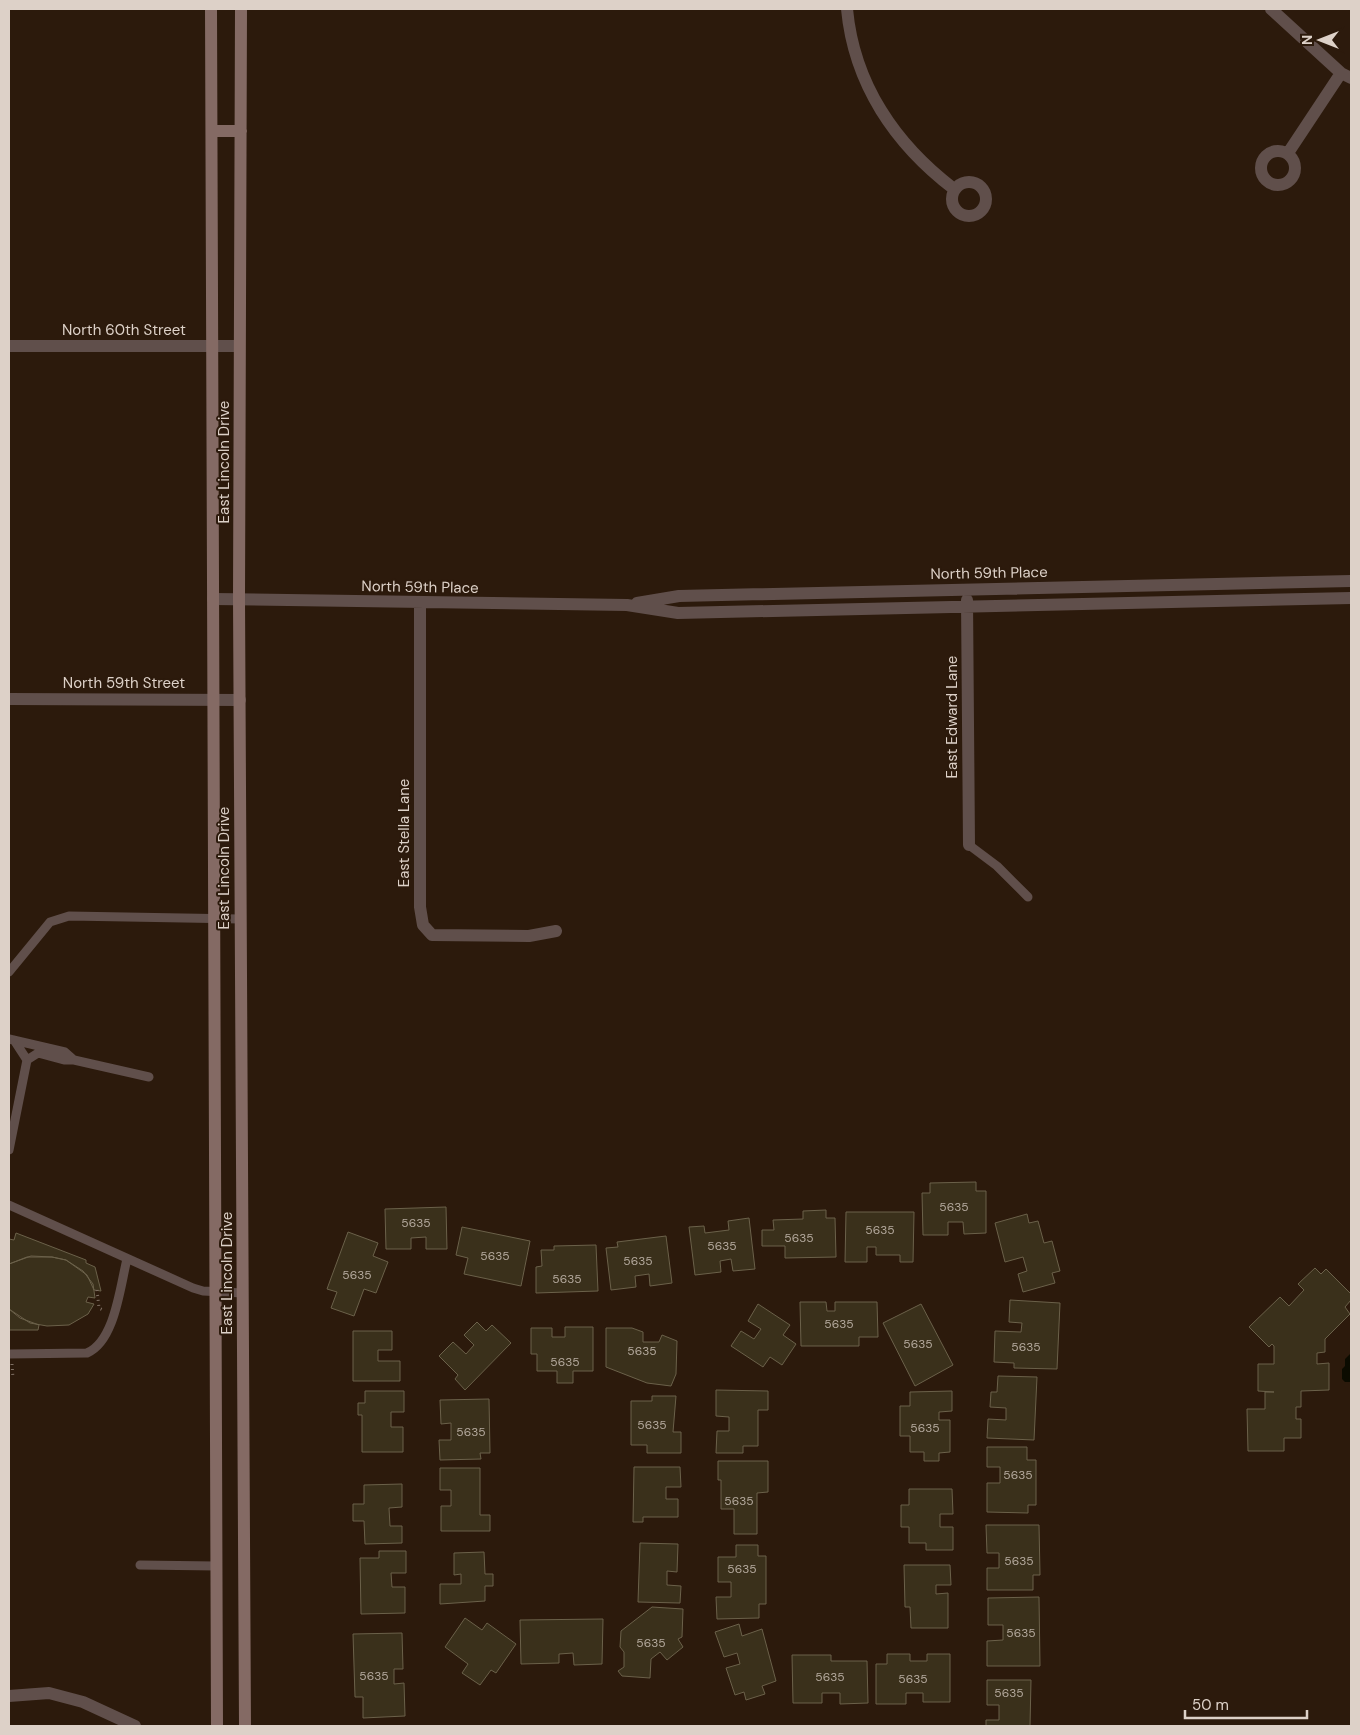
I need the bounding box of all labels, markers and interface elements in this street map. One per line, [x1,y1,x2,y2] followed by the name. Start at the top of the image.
[1295,15,1345,65] north arrow
[1298,35,1316,45] text: N
[62,320,186,340] street label: North 60th Street
[214,401,234,523] street label: East Lincoln Drive
[930,562,1048,584] street label: North 59th Place
[361,576,479,598] street label: North 59th Place
[942,656,962,778] street label: East Edward Lane
[63,673,185,693] street label: North 59th Street
[394,779,414,887] street label: East Stella Lane
[214,807,234,929] street label: East Lincoln Drive
[939,1199,969,1215] house number: 5635
[217,1212,237,1334] street label: East Lincoln Drive
[401,1215,431,1231] house number: 5635
[865,1222,895,1238] house number: 5635
[784,1230,814,1246] house number: 5635
[707,1238,737,1254] house number: 5635
[480,1248,510,1264] house number: 5635
[623,1253,653,1269] house number: 5635
[342,1267,372,1283] house number: 5635
[552,1271,582,1287] house number: 5635
[824,1316,854,1332] house number: 5635
[903,1336,933,1352] house number: 5635
[1011,1339,1041,1355] house number: 5635
[627,1343,657,1359] house number: 5635
[550,1354,580,1370] house number: 5635
[637,1417,667,1433] house number: 5635
[910,1420,940,1436] house number: 5635
[456,1424,486,1440] house number: 5635
[1003,1467,1033,1483] house number: 5635
[724,1493,754,1509] house number: 5635
[1004,1553,1034,1569] house number: 5635
[727,1561,757,1577] house number: 5635
[1006,1625,1036,1641] house number: 5635
[636,1635,666,1651] house number: 5635
[359,1668,389,1684] house number: 5635
[815,1669,845,1685] house number: 5635
[898,1671,928,1687] house number: 5635
[994,1685,1024,1701] house number: 5635
[1185,1688,1308,1720] scale bar
[1192,1695,1229,1715] text: 50 m

